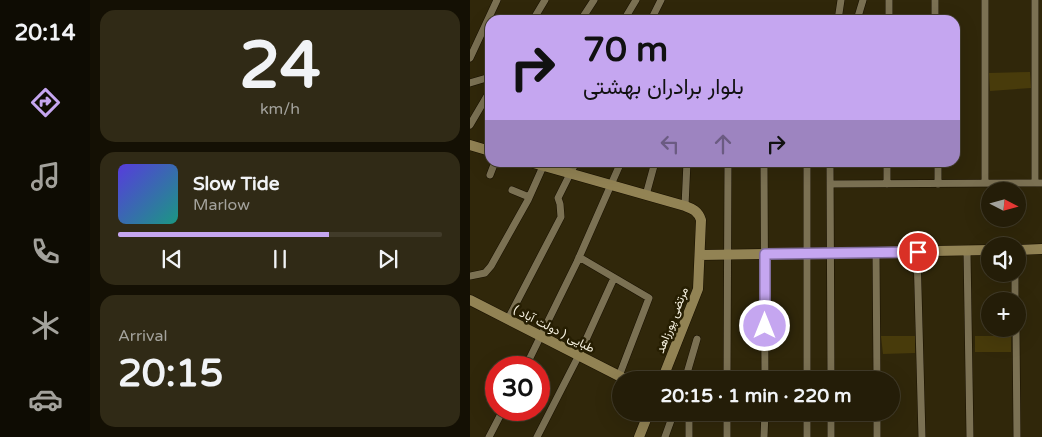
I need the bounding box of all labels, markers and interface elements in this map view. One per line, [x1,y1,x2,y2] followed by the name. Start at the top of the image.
[15,20,75,46] text: 20:14
[239,27,321,106] text: 24
[583,29,668,71] text: 70 m
[500,35,565,100] icon: right
[583,74,744,100] text: بلوار برادران بهشتی
[28,85,63,120] icon: directions
[260,99,300,119] text: km/h
[656,130,684,158] icon: left
[709,130,737,158] icon: ahead
[762,130,790,158] icon: right
[28,159,63,194] icon: music
[193,173,280,195] text: Slow Tide
[981,182,1026,228] north arrow
[981,182,1026,337] map controls
[193,195,250,215] text: Marlow
[897,231,939,273] pin
[28,234,63,269] icon: phone
[981,237,1026,282] button: sound
[904,238,932,266] icon: arrive
[158,245,186,273] icon: previous
[266,245,294,273] icon: pause
[374,245,402,273] icon: next
[653,285,692,355] street label: مرتضی پورزاهد
[981,292,1026,337] button: +
[738,299,790,351] position arrow
[511,303,597,356] street label: طبایی ( دولت آباد )
[28,308,63,343] icon: climate
[118,326,167,346] text: Arrival
[118,351,223,397] text: 20:15
[485,356,550,421] speed limit sign: 30
[28,382,63,417] icon: car
[660,385,852,407] text: 20:15 · 1 min · 220 m

